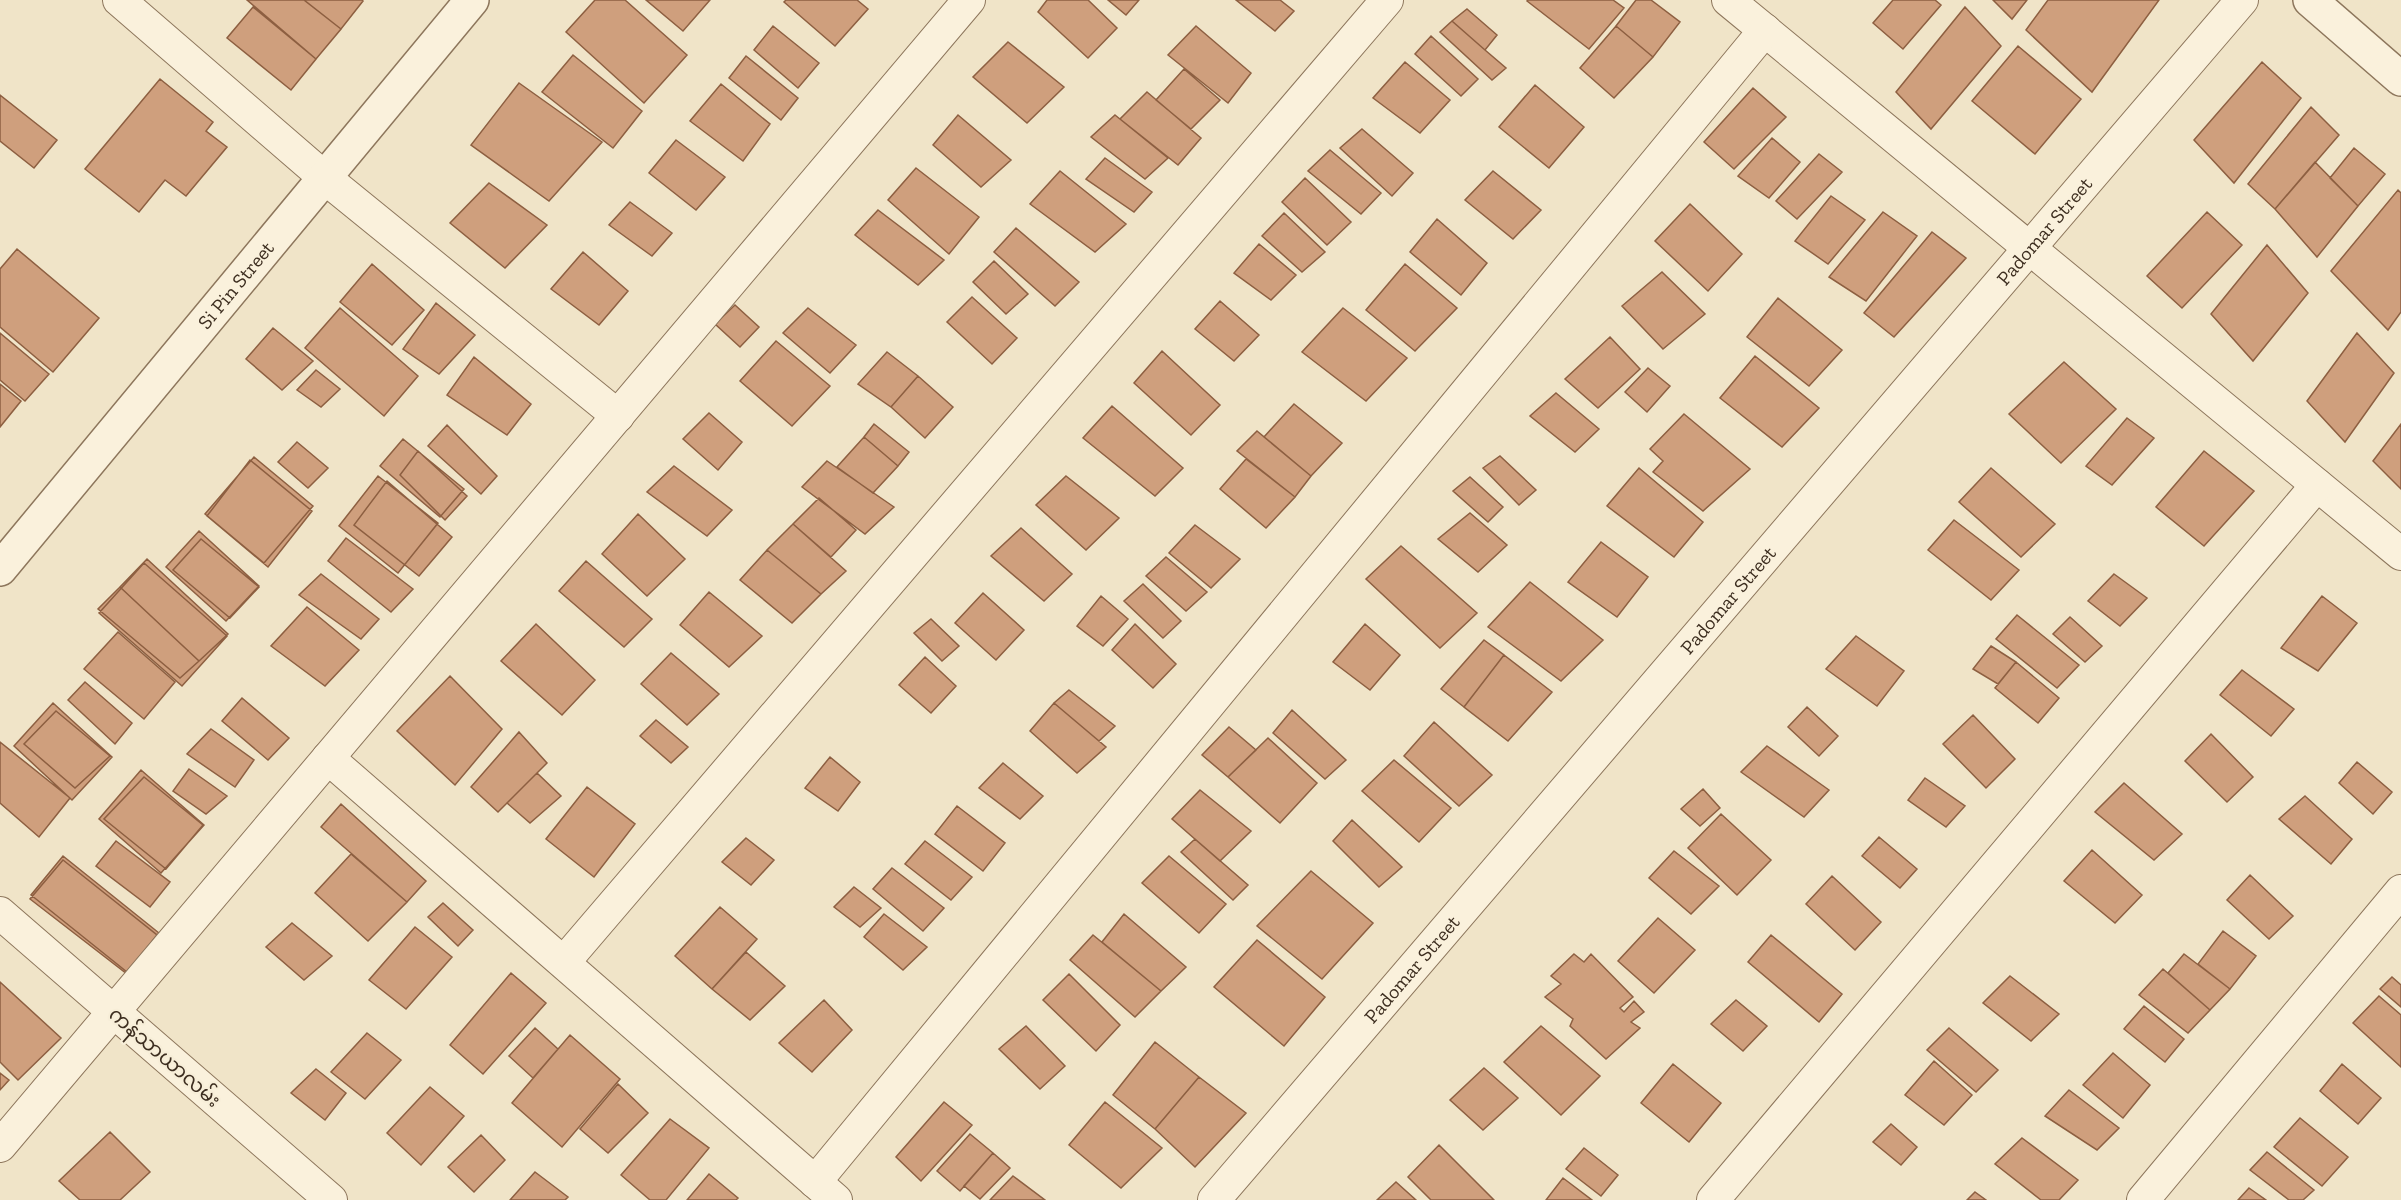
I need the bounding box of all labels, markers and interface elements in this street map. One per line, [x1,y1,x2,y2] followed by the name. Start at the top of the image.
[1991,172,2097,290] street label: Padomar Street
[192,236,279,334] street label: Si Pin Street
[1675,541,1781,659] street label: Padomar Street
[1359,910,1465,1028] street label: Padomar Street
[102,1000,227,1115] street label: ကန်သာယာလမ်း

